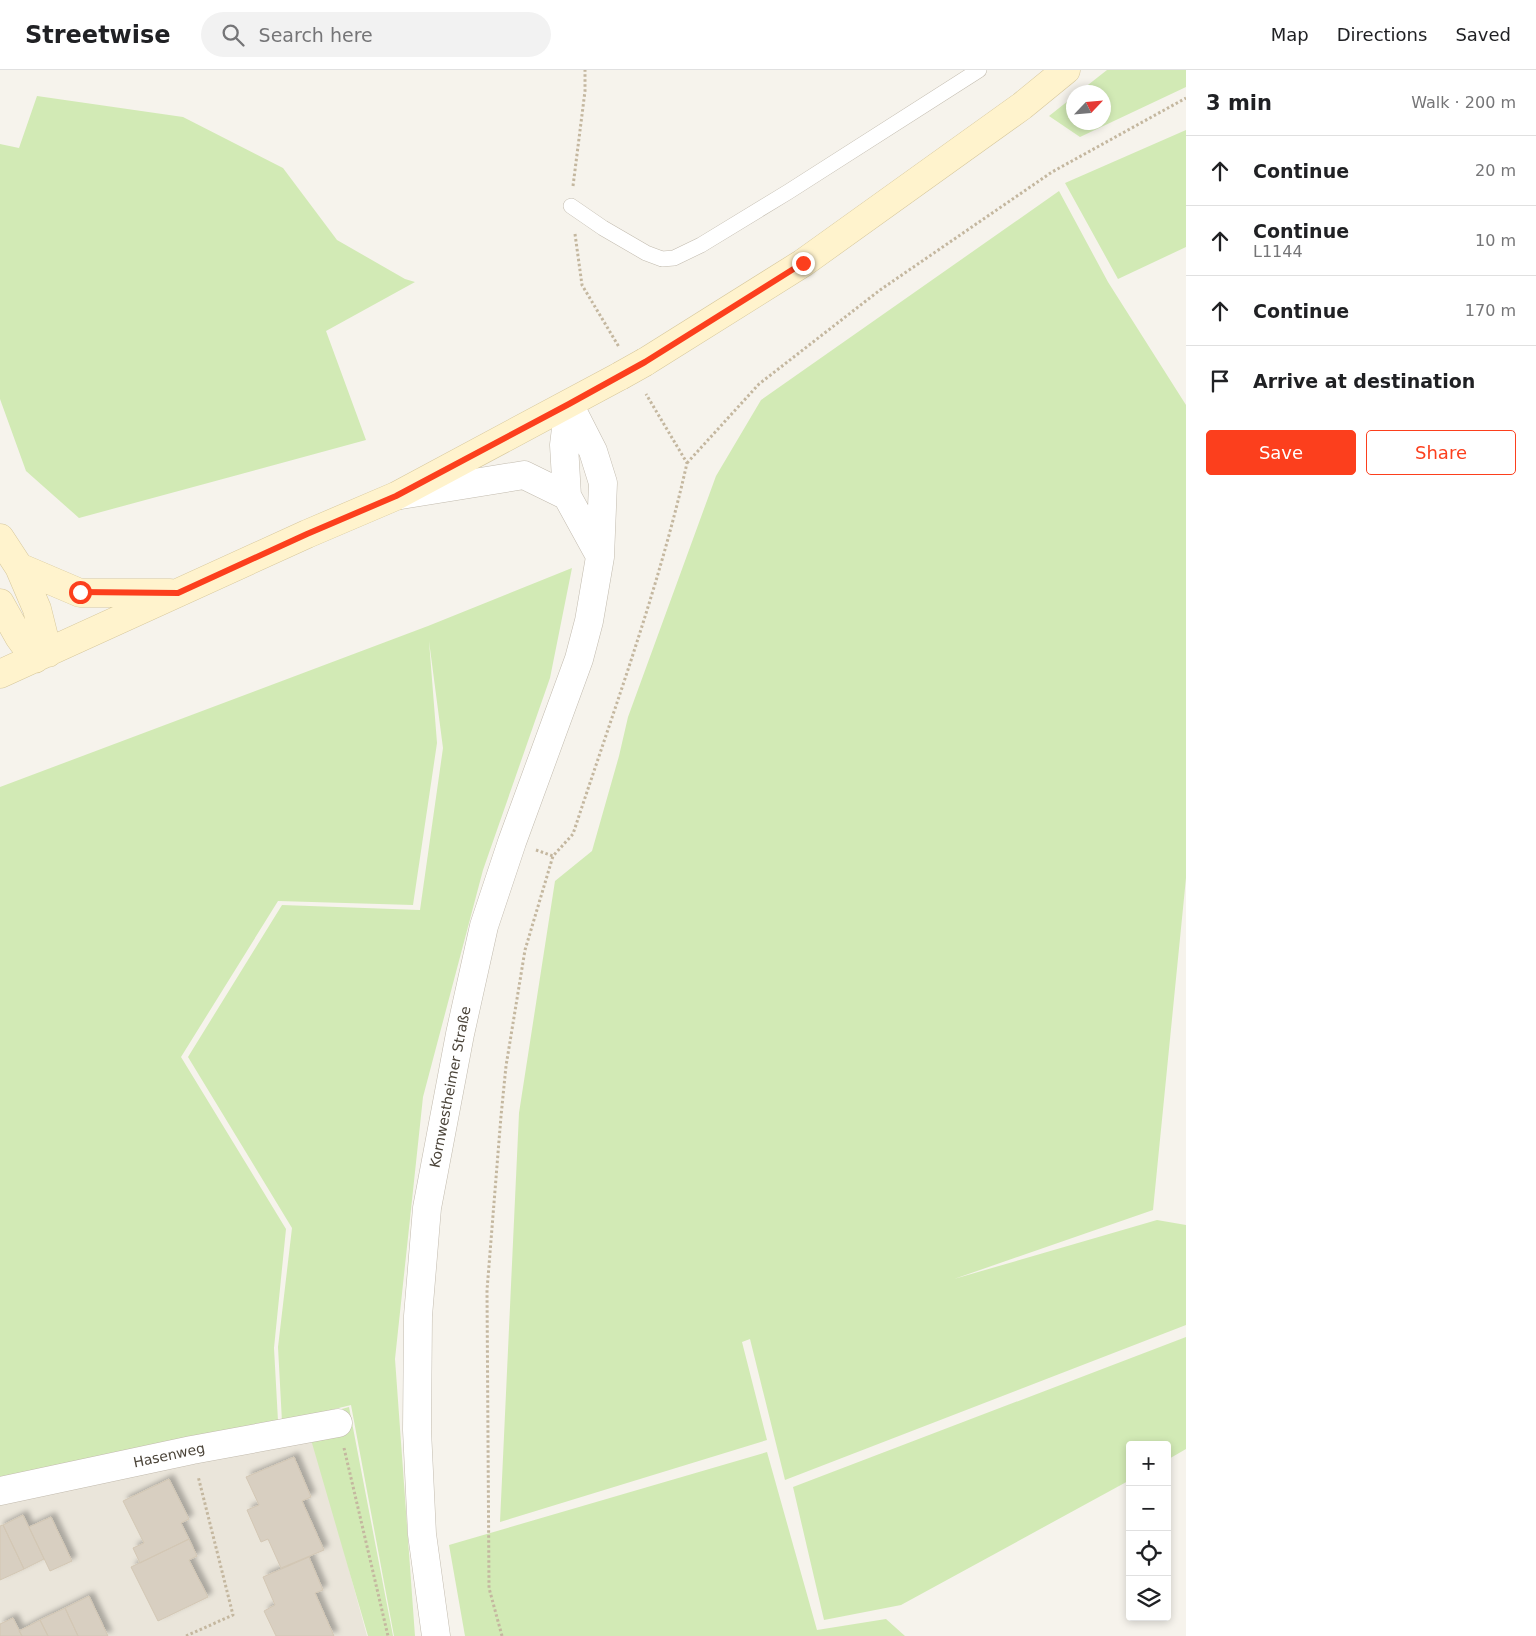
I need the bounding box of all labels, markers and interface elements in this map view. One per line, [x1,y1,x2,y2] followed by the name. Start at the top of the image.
[201,12,551,57] search box
[25,21,171,49] text: Streetwise
[219,21,247,49] icon: search
[259,24,373,46] text: Search here
[1271,24,1309,45] text: Map
[1337,24,1427,45] text: Directions
[1455,24,1511,45] text: Saved
[1066,85,1111,130] north arrow
[1206,91,1272,115] text: 3 min
[1411,93,1516,112] text: Walk · 200 m
[1206,157,1234,185] icon: ahead
[1253,160,1349,182] text: Continue
[1475,161,1516,180] text: 20 m
[1253,220,1349,242] text: Continue
[1206,227,1234,255] icon: ahead
[1475,231,1516,250] text: 10 m
[1253,242,1303,261] text: L1144
[792,252,815,275] route end
[1206,297,1234,325] icon: ahead
[1253,300,1349,322] text: Continue
[1465,301,1516,320] text: 170 m
[1206,367,1234,395] icon: arrive
[1253,370,1475,392] text: Arrive at destination
[1206,430,1356,475] button: Save
[1366,430,1516,475] button: Share
[69,581,92,604] route start
[426,1005,474,1169] street label: Kornwestheimer Straße
[132,1440,206,1470] street label: Hasenweg
[1126,1441,1171,1621] map controls
[1126,1441,1171,1486] button: +
[1126,1486,1171,1531] button: −
[1126,1531,1171,1576] button: locate
[1126,1576,1171,1621] button: layers

